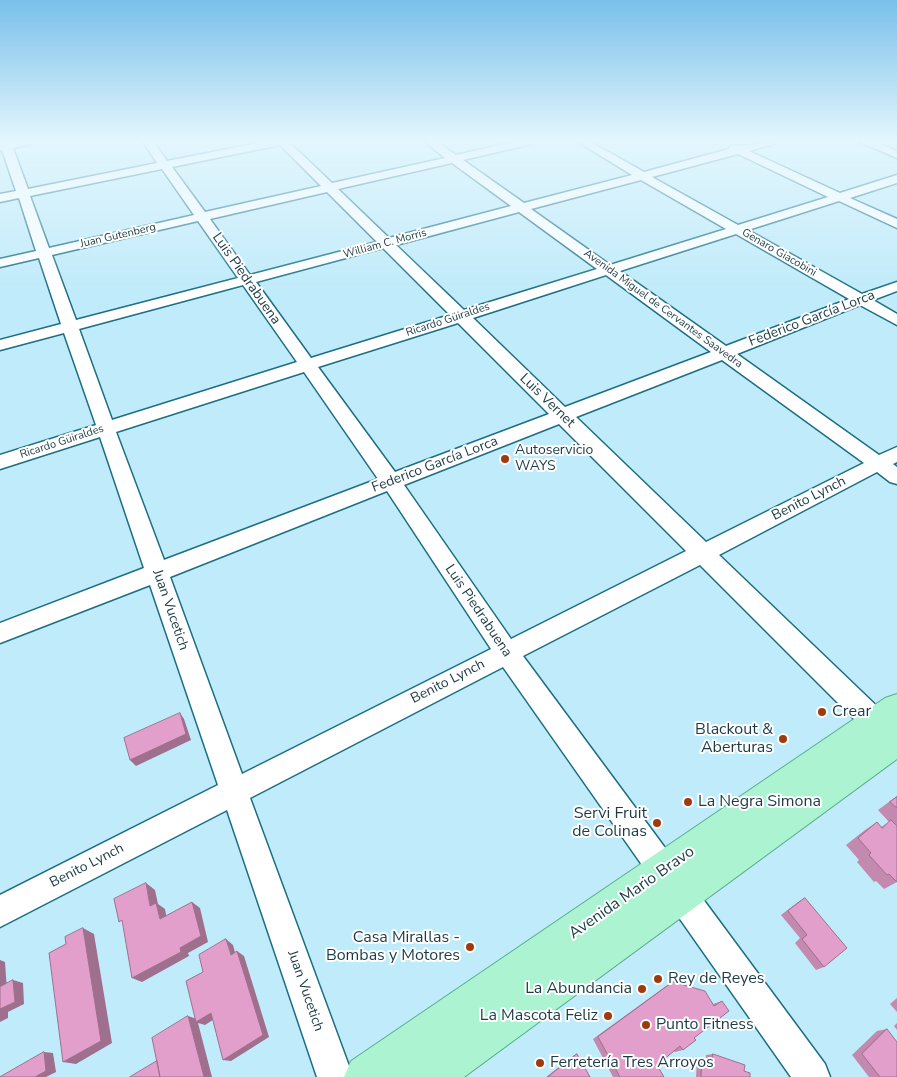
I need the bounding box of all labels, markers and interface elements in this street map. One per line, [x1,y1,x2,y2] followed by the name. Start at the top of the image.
[79,221,157,251] street label: Juan Gutenberg
[739,226,819,280] street label: Genaro Giacobini
[342,227,428,261] street label: William C. Morris
[208,230,284,328] street label: Luis Piedrabuena
[581,247,745,371] street label: Avenida Miguel de Cervantes Saavedra
[747,287,877,351] street label: Federico García Lorca
[404,300,492,340] street label: Ricardo Güiraldes
[516,370,578,432] street label: Luis Vernet
[18,422,106,462] street label: Ricardo Güiraldes
[370,433,500,497] street label: Federico García Lorca
[515,443,593,476] place label: Autoservicio WAYS
[499,453,511,465] marker: Autoservicio WAYS
[769,473,849,525] street label: Benito Lynch
[441,562,515,660] street label: Luis Piedrabuena
[148,567,192,653] street label: Juan Vucetich
[408,656,488,708] street label: Benito Lynch
[832,702,871,722] place label: Crear
[816,706,828,718] marker: Crear
[695,720,773,758] place label: Blackout & Aberturas
[777,733,789,745] marker: Blackout & Aberturas
[698,792,821,812] place label: La Negra Simona
[682,796,694,808] marker: La Negra Simona
[572,804,647,842] place label: Servi Fruit de Colinas
[651,817,663,829] marker: Servi Fruit de Colinas
[47,840,127,892] street label: Benito Lynch
[565,842,699,944] street label: Avenida Mario Bravo
[326,928,460,966] place label: Casa Mirallas - Bombas y Motores
[464,941,476,953] marker: Casa Mirallas - Bombas y Motores
[283,948,327,1034] street label: Juan Vucetich
[668,969,764,989] place label: Rey de Reyes
[652,973,664,985] marker: Rey de Reyes
[525,979,632,999] place label: La Abundancia
[636,983,648,995] marker: La Abundancia
[480,1006,598,1026] place label: La Mascota Feliz
[602,1010,614,1022] marker: La Mascota Feliz
[656,1015,754,1035] place label: Punto Fitness
[640,1019,652,1031] marker: Punto Fitness
[550,1053,714,1073] place label: Ferretería Tres Arroyos
[534,1057,546,1069] marker: Ferretería Tres Arroyos

